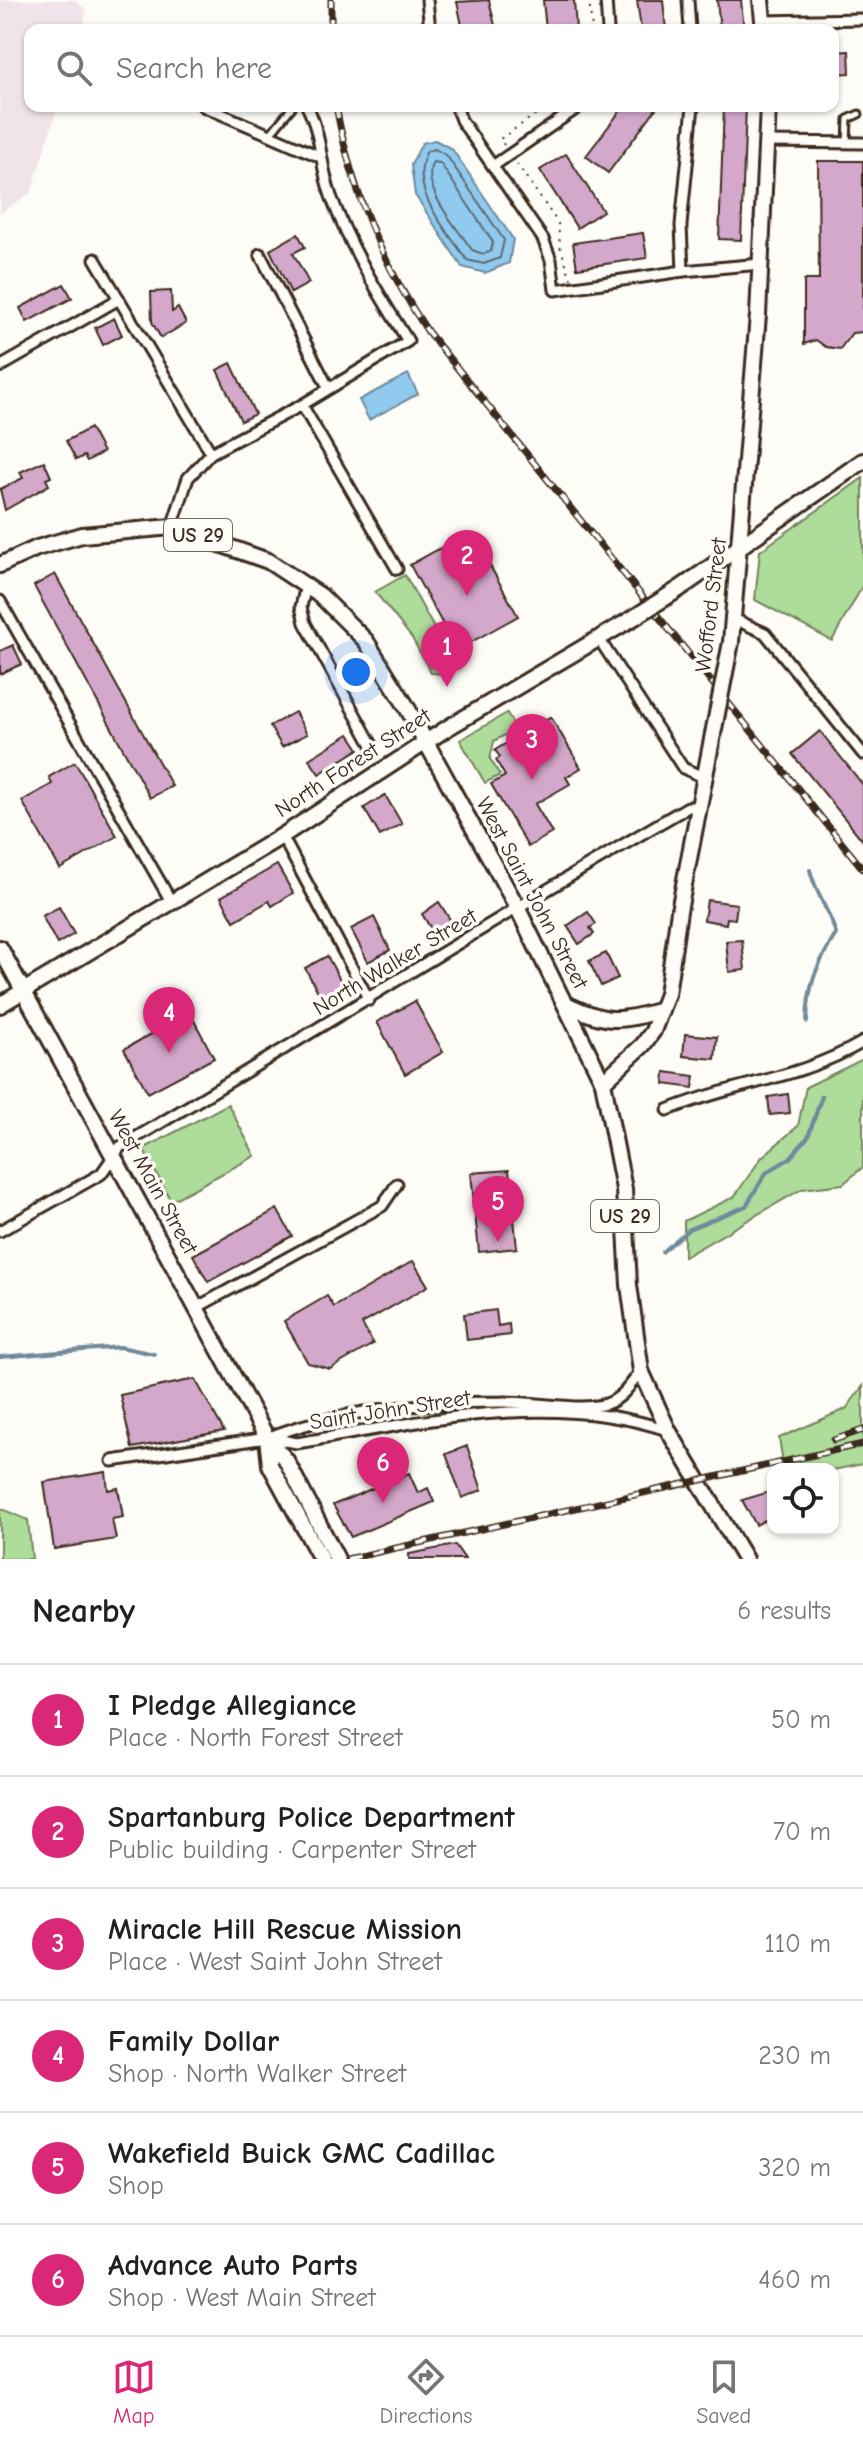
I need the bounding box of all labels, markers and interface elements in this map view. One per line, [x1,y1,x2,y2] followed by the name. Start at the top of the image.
[24,24,839,112] search box
[52,46,96,90] icon: search
[116,51,272,86] text: Search here
[164,519,232,551] road number: US 29
[441,530,493,596] pin: 2
[690,536,732,674] street label: Wofford Street
[421,621,473,687] pin: 1
[336,652,376,692] your location
[270,703,436,823] street label: North Forest Street
[506,714,558,780] pin: 3
[470,793,594,994] street label: West Saint John Street
[308,902,482,1021] street label: North Walker Street
[143,987,195,1053] pin: 4
[103,1105,204,1259] street label: West Main Street
[472,1176,524,1242] pin: 5
[591,1200,659,1232] road number: US 29
[308,1384,473,1436] street label: Saint John Street
[357,1437,409,1503] pin: 6
[767,1463,839,1535] map controls
[767,1463,839,1535] button: locate
[32,1591,135,1631] text: Nearby
[737,1596,831,1626] text: 6 results
[108,1688,356,1723] text: I Pledge Allegiance
[53,1705,63,1735] text: 1
[771,1705,831,1735] text: 50 m
[108,1723,403,1753] text: Place · North Forest Street
[108,1800,515,1835] text: Spartanburg Police Department
[52,1817,64,1847] text: 2
[773,1817,831,1847] text: 70 m
[108,1835,476,1865] text: Public building · Carpenter Street
[108,1912,462,1947] text: Miracle Hill Rescue Mission
[52,1929,64,1959] text: 3
[764,1929,831,1959] text: 110 m
[108,1947,442,1977] text: Place · West Saint John Street
[108,2024,279,2059] text: Family Dollar
[52,2041,64,2071] text: 4
[758,2041,831,2071] text: 230 m
[108,2059,406,2089] text: Shop · North Walker Street
[108,2136,495,2171] text: Wakefield Buick GMC Cadillac
[51,2153,65,2183] text: 5
[758,2153,831,2183] text: 320 m
[108,2171,164,2201] text: Shop
[108,2248,357,2283] text: Advance Auto Parts
[51,2265,65,2295] text: 6
[758,2265,831,2295] text: 460 m
[108,2283,376,2313] text: Shop · West Main Street
[112,2355,156,2429] tab: Map
[380,2355,473,2429] tab: Directions
[696,2355,751,2429] tab: Saved

